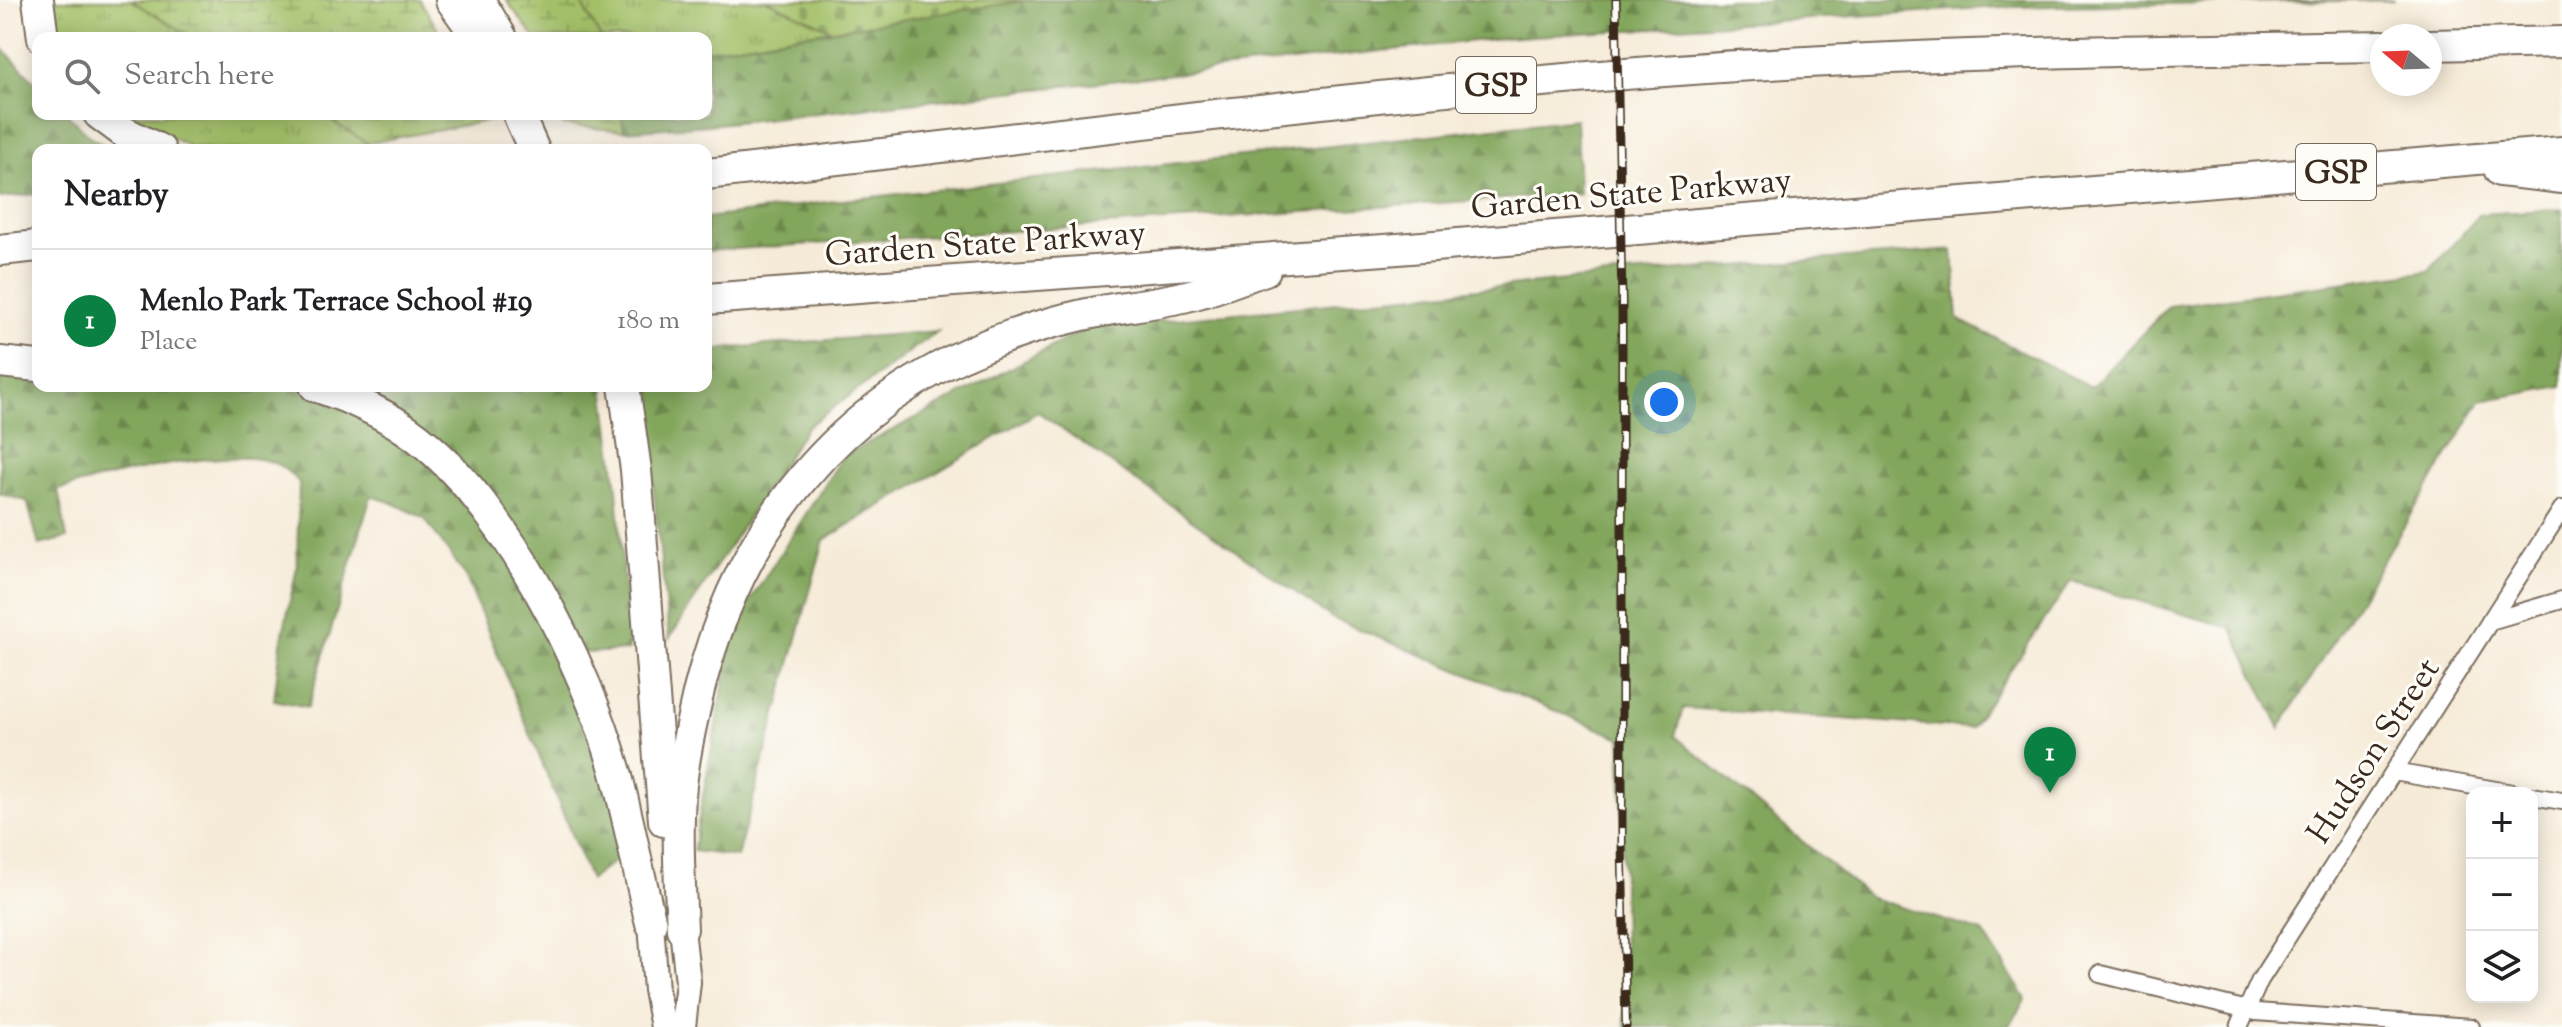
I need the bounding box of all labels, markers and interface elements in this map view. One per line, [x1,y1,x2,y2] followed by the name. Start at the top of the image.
[2370,24,2442,96] north arrow
[32,32,712,120] search box
[60,54,104,98] icon: search
[124,55,274,98] text: Search here
[1456,57,1536,113] road number: GSP
[2296,144,2376,200] road number: GSP
[1469,157,1794,234] street label: Garden State Parkway
[64,172,169,221] text: Nearby
[823,210,1147,281] street label: Garden State Parkway
[140,281,532,324] text: Menlo Park Terrace School #19
[86,303,94,340] text: 1
[617,303,680,340] text: 180 m
[140,324,197,361] text: Place
[1644,382,1684,422] your location
[2296,649,2454,854] street label: Hudson Street
[2024,727,2076,793] pin: 1
[2466,787,2538,1003] map controls
[2466,787,2538,859] button: +
[2466,859,2538,931] button: −
[2466,931,2538,1003] button: layers

